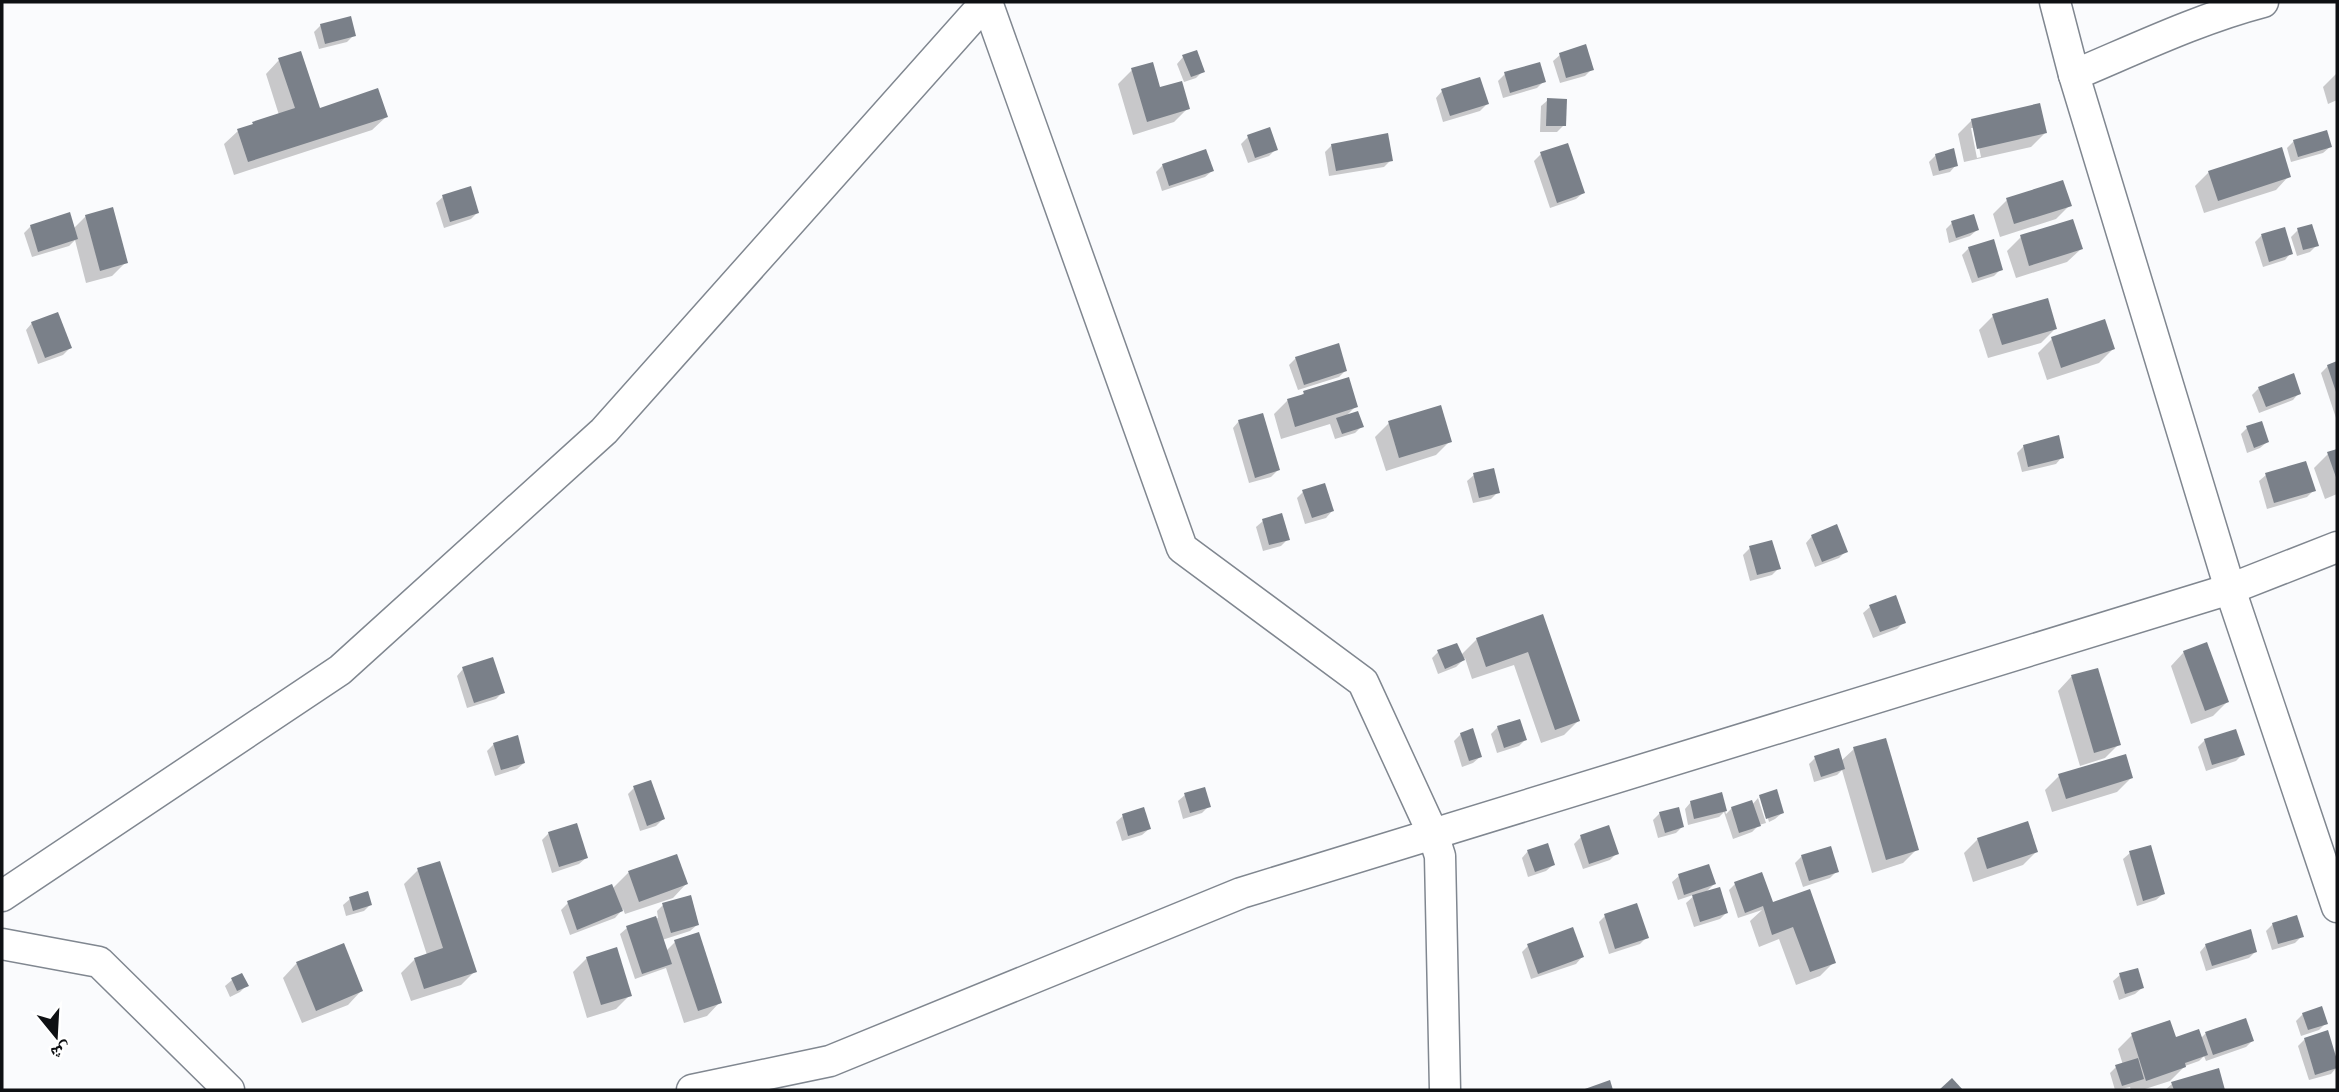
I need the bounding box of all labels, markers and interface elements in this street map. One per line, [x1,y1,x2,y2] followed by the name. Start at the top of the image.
[21,1001,91,1071] north arrow
[48,1038,74,1066] text: ش

